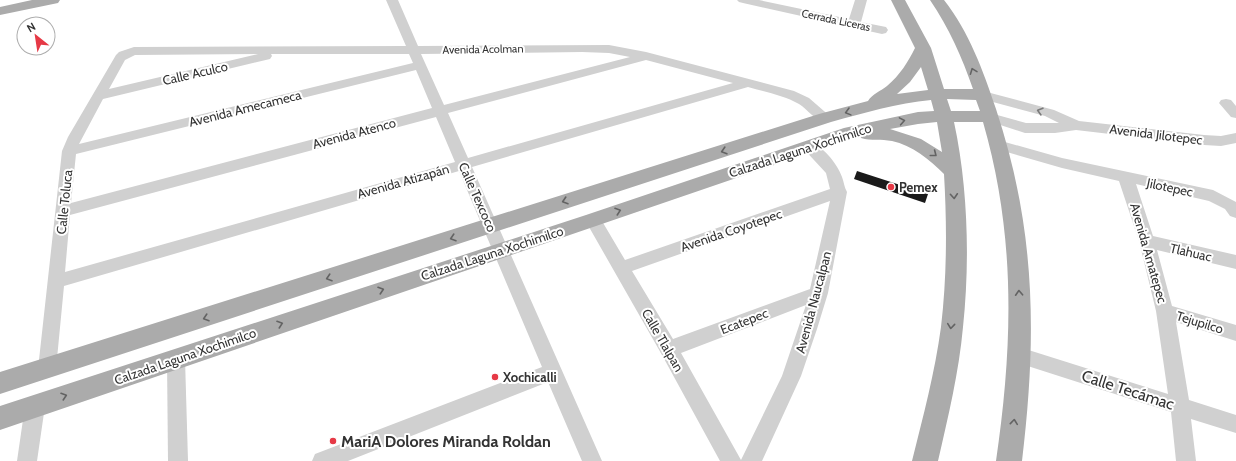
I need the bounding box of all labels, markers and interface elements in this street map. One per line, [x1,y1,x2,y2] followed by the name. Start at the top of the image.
[800,6,872,34] street label: Cerrada Liceras
[16,16,56,56] north arrow
[24,19,38,35] text: N
[442,41,524,57] street label: Avenida Acolman
[161,58,229,88] street label: Calle Aculco
[970,67,978,74] one-way arrow
[187,86,304,130] street label: Avenida Amecameca
[845,107,852,116] one-way arrow
[1036,107,1043,116] one-way arrow
[311,114,397,152] street label: Avenida Atenco
[898,117,905,126] one-way arrow
[727,119,873,181] street label: Calzada Laguna Xochimilco
[1109,120,1204,148] street label: Avenida Jilotepec
[720,146,727,155] one-way arrow
[929,149,936,156] one-way arrow
[355,160,451,202] street label: Avenida Atizapán
[456,160,500,234] street label: Calle Texcoco
[53,168,75,235] street label: Calle Toluca
[1144,174,1195,200] street label: Jilotepec
[899,179,938,195] place label: Pemex
[886,182,896,192] marker: Pemex
[950,193,959,199] one-way arrow
[562,197,569,205] one-way arrow
[1127,201,1171,305] street label: Avenida Amatepec
[678,205,784,255] street label: Avenida Coyotepec
[614,208,621,216] one-way arrow
[419,222,565,284] street label: Calzada Laguna Xochimilco
[450,233,457,241] one-way arrow
[1169,239,1213,265] street label: Tlahuac
[792,249,834,355] street label: Avenida Naucalpan
[326,273,333,281] one-way arrow
[377,286,384,295] one-way arrow
[1015,290,1024,296] one-way arrow
[718,305,770,337] street label: Ecatepec
[639,306,687,374] street label: Calle Tlalpan
[1174,307,1225,338] street label: Tejupilco
[202,313,209,321] one-way arrow
[276,320,283,329] one-way arrow
[947,323,956,329] one-way arrow
[112,324,258,388] street label: Calzada Laguna Xochimilco
[1079,366,1177,414] street label: Calle Tecámac
[502,369,557,385] place label: Xochicalli
[490,372,500,382] marker: Xochicalli
[60,393,67,401] one-way arrow
[1009,419,1018,425] one-way arrow
[341,432,551,451] place label: MariA Dolores Miranda Roldan
[328,436,338,446] marker: MariA Dolores Miranda Roldan

